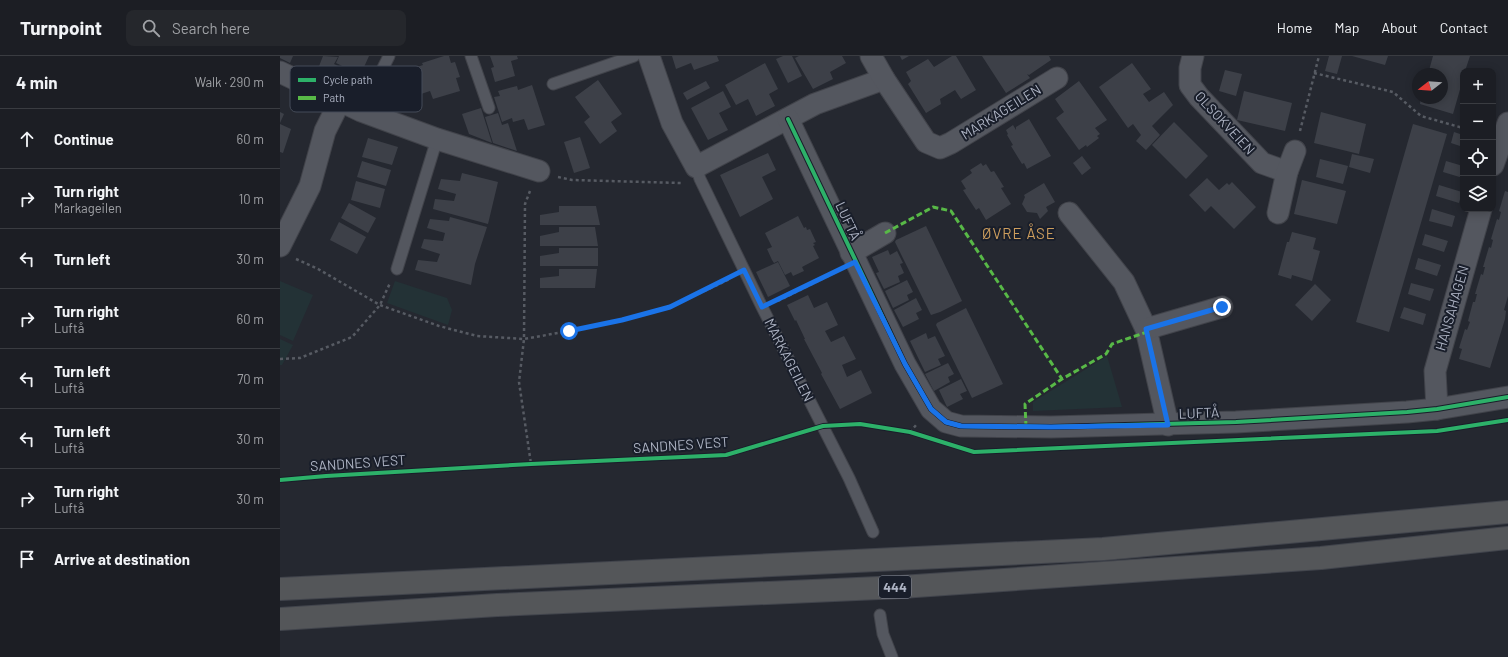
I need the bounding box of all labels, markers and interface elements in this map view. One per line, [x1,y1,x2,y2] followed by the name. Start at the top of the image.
[126,10,406,46] search box
[20,16,102,39] text: Turnpoint
[140,17,162,39] icon: search
[172,19,250,37] text: Search here
[1277,19,1313,36] text: Home
[1335,19,1359,36] text: Map
[1381,19,1418,36] text: About
[1440,19,1488,36] text: Contact
[290,66,422,112] legend
[1412,68,1448,104] north arrow
[1460,68,1496,212] map controls
[1460,68,1496,104] button: +
[16,72,58,92] text: 4 min
[323,73,373,86] text: Cycle path
[195,74,264,90] text: Walk · 290 m
[958,80,1044,143] street label: MARKAGEILEN
[1192,88,1259,158] street label: OLSOKVEIEN
[323,91,345,104] text: Path
[1460,104,1496,140] button: −
[16,128,38,150] icon: ahead
[54,130,114,148] text: Continue
[237,131,264,147] text: 60 m
[1460,140,1496,176] button: locate
[1460,176,1496,212] button: layers
[54,182,119,200] text: Turn right
[16,188,38,210] icon: right
[239,191,264,207] text: 10 m
[832,199,865,243] street label: LUFTÅ
[54,200,122,216] text: Markageilen
[982,223,1056,242] district label: ØVRE ÅSE
[16,248,38,270] icon: left
[54,250,110,268] text: Turn left
[237,251,264,267] text: 30 m
[1431,263,1472,353] street label: HANSAHAGEN
[1213,298,1231,316] route end
[54,302,119,320] text: Turn right
[16,308,38,330] icon: right
[237,311,264,327] text: 60 m
[761,315,818,404] street label: MARKAGEILEN
[54,320,84,336] text: Luftå
[560,322,578,340] route start
[54,362,110,380] text: Turn left
[16,368,38,390] icon: left
[237,371,264,387] text: 70 m
[54,380,84,396] text: Luftå
[1178,403,1220,422] street label: LUFTÅ
[54,422,110,440] text: Turn left
[16,428,38,450] icon: left
[237,431,264,447] text: 30 m
[633,433,729,456] street label: SANDNES VEST
[54,440,84,456] text: Luftå
[310,451,406,474] street label: SANDNES VEST
[54,482,119,500] text: Turn right
[16,488,38,510] icon: right
[237,491,264,507] text: 30 m
[54,500,84,516] text: Luftå
[16,548,38,570] icon: arrive
[54,550,190,568] text: Arrive at destination
[879,576,911,598] road number: 444

